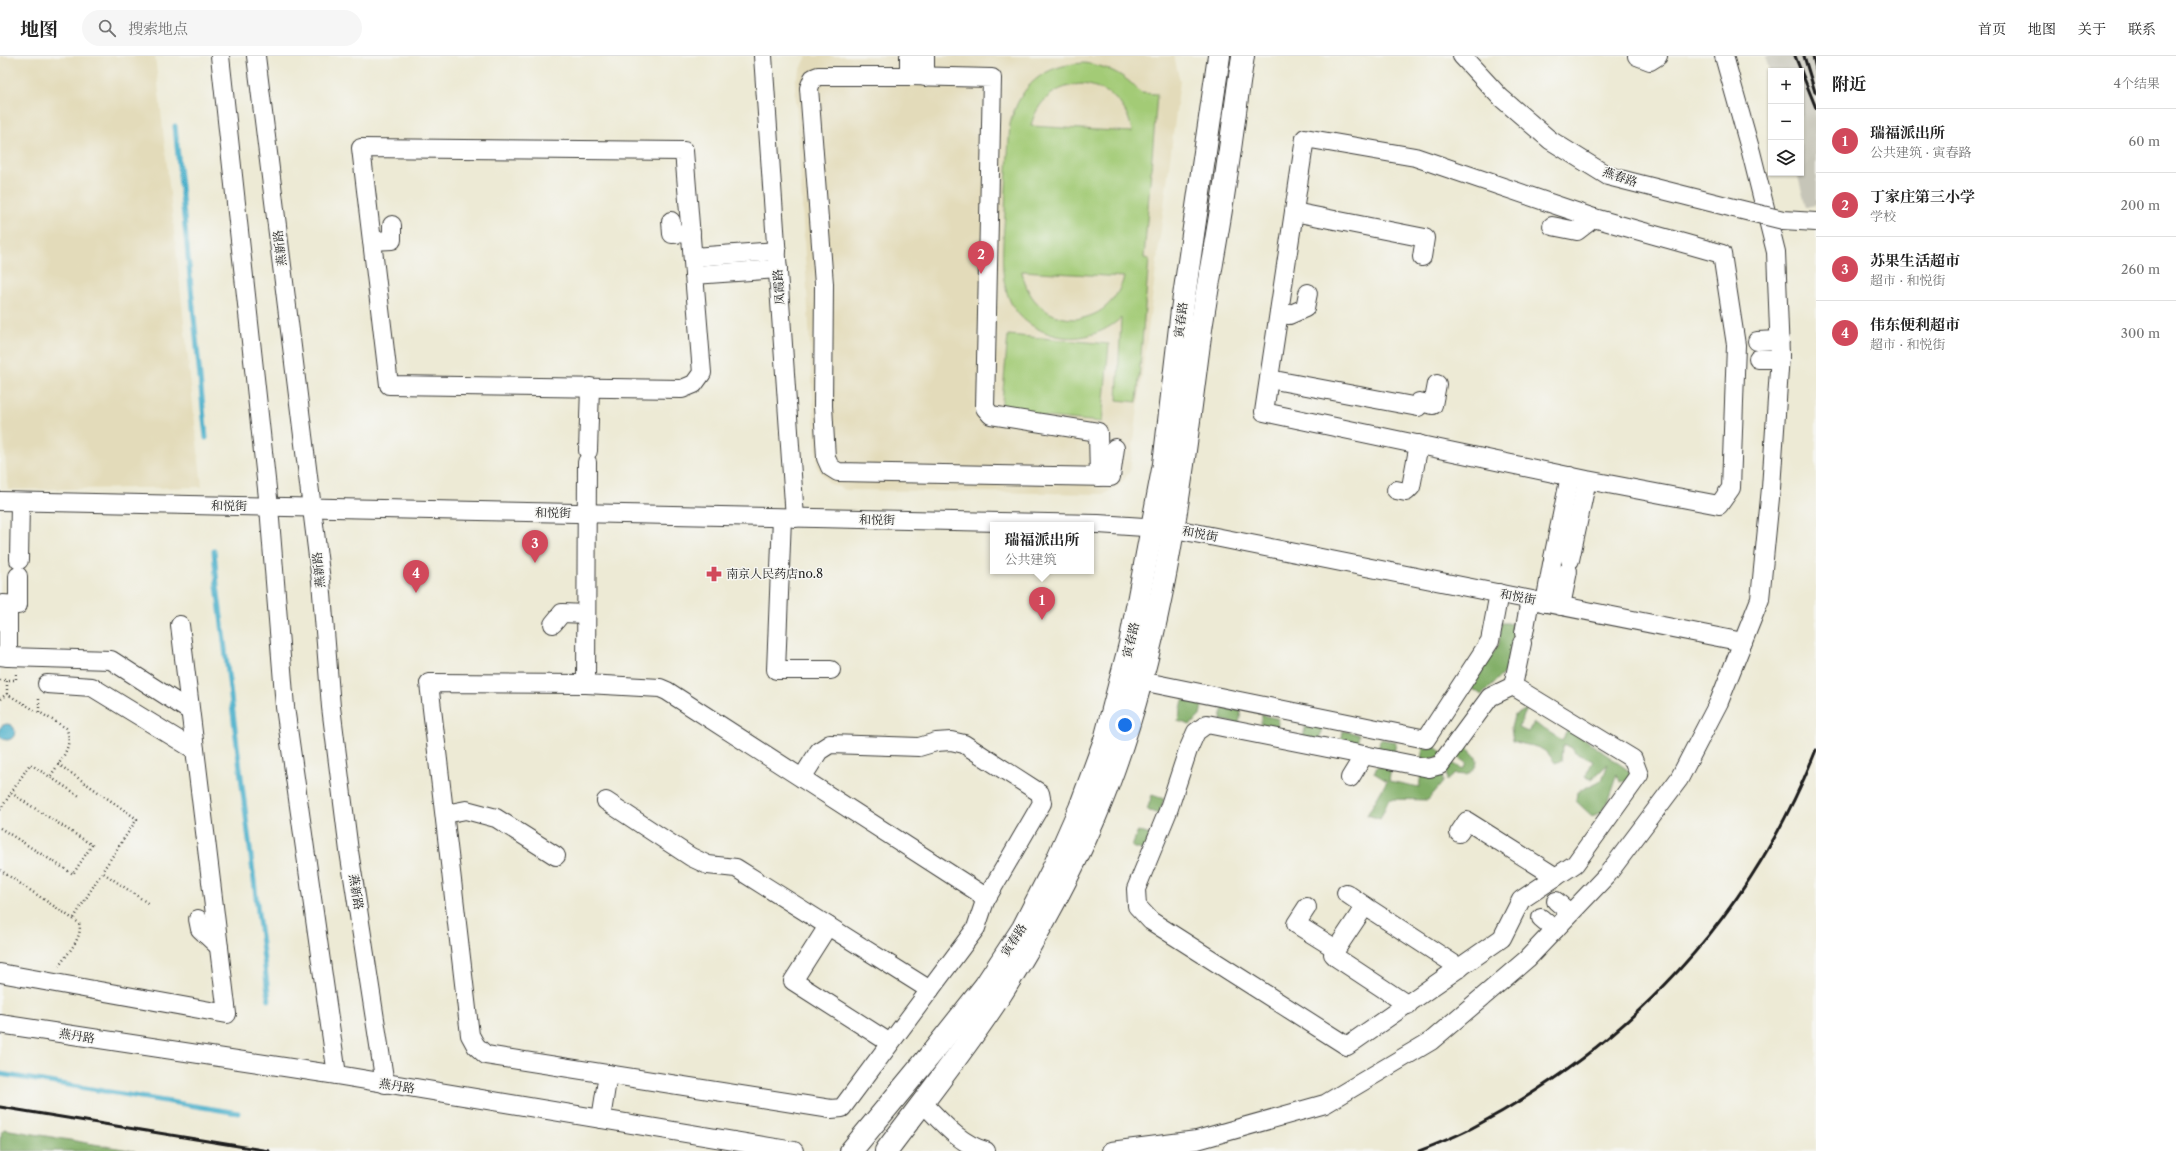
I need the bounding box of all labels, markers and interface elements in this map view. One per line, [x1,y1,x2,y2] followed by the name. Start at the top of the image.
[82,10,362,46] search box
[96,17,118,39] icon: search
[20,18,58,41] text: 地图
[128,19,188,38] text: 搜索地点
[1978,20,2006,38] text: 首页
[2028,20,2056,38] text: 地图
[2078,20,2106,38] text: 关于
[2128,20,2156,38] text: 联系
[1768,68,1804,176] map controls
[1768,68,1804,104] button: +
[1832,74,1866,94] text: 附近
[2113,75,2160,91] text: 4个结果
[1768,104,1804,140] button: −
[1870,123,1945,142] text: 瑞福派出所
[1842,133,1848,149] text: 1
[2129,133,2160,149] text: 60 m
[1768,140,1804,176] button: layers
[1870,144,1972,160] text: 公共建筑 · 寅春路
[1601,164,1640,189] street label: 燕春路
[1870,187,1975,206] text: 丁家庄第三小学
[1841,197,1849,213] text: 2
[2120,197,2160,213] text: 200 m
[1870,208,1896,224] text: 学校
[270,229,289,267] street label: 燕新路
[968,241,994,274] pin: 2
[1870,251,1960,270] text: 苏果生活超市
[1841,261,1849,277] text: 3
[2121,261,2160,277] text: 260 m
[770,269,787,306] street label: 凤霞路
[1870,272,1946,288] text: 超市 · 和悦街
[1171,301,1190,339] street label: 寅春路
[1870,315,1960,334] text: 伟东便利超市
[1841,325,1849,341] text: 4
[2121,325,2160,341] text: 300 m
[1870,336,1946,352] text: 超市 · 和悦街
[211,498,248,513] street label: 和悦街
[535,505,572,520] street label: 和悦街
[859,512,896,527] street label: 和悦街
[990,522,1094,574] popup
[1181,523,1220,544] street label: 和悦街
[522,530,548,563] pin: 3
[1004,530,1080,549] text: 瑞福派出所
[309,551,328,589] street label: 燕新路
[1004,551,1057,567] text: 公共建筑
[403,560,429,593] pin: 4
[705,565,723,583] pharmacy icon: 南京人民药店no.8
[726,566,823,581] place label: 南京人民药店no.8
[1499,586,1538,607] street label: 和悦街
[1029,587,1055,620] pin: 1
[1119,621,1142,659] street label: 寅春路
[1115,715,1135,735] your location
[346,873,367,911] street label: 燕新路
[997,921,1030,959] street label: 寅春路
[58,1025,96,1046] street label: 燕丹路
[378,1075,416,1096] street label: 燕丹路

